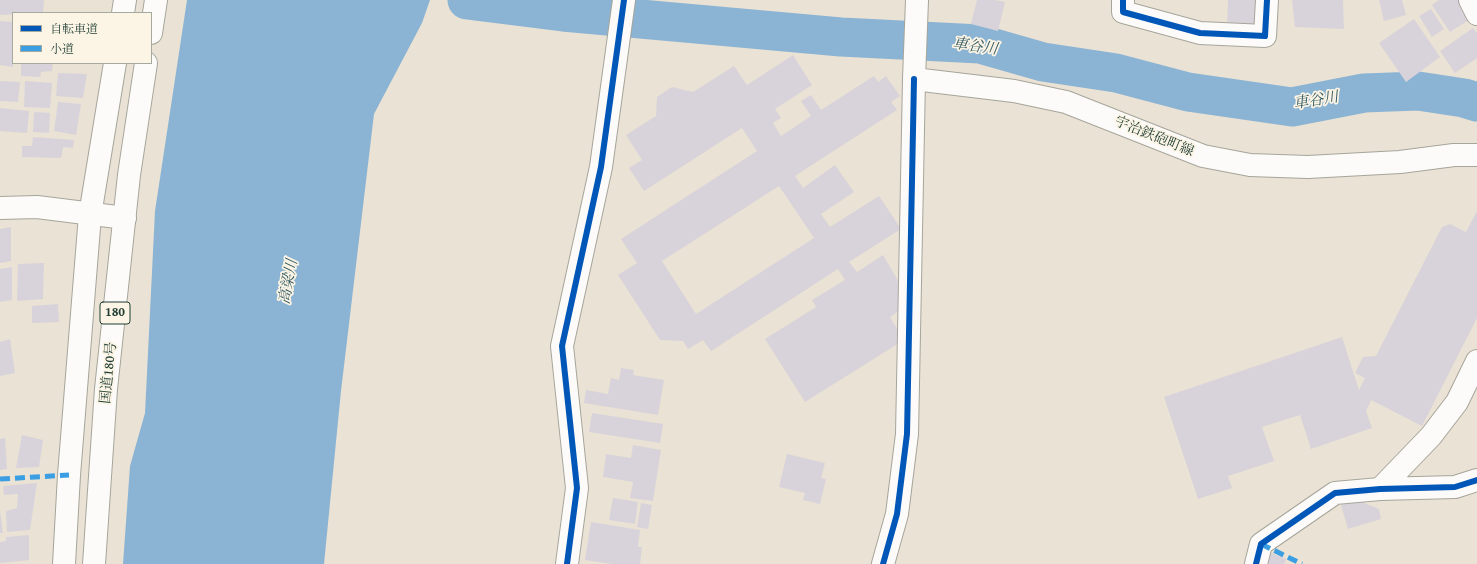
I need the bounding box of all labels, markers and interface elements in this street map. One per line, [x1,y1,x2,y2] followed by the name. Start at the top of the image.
[12,12,152,64] legend
[50,20,98,37] text: 自転車道
[951,35,999,59] water label: 車谷川
[50,40,74,57] text: 小道
[1292,89,1340,113] water label: 車谷川
[1112,113,1196,161] street label: 宇治鉄砲町線
[276,258,302,306] water label: 高梁川
[100,302,130,324] road number: 180
[97,341,121,405] street label: 国道180号

